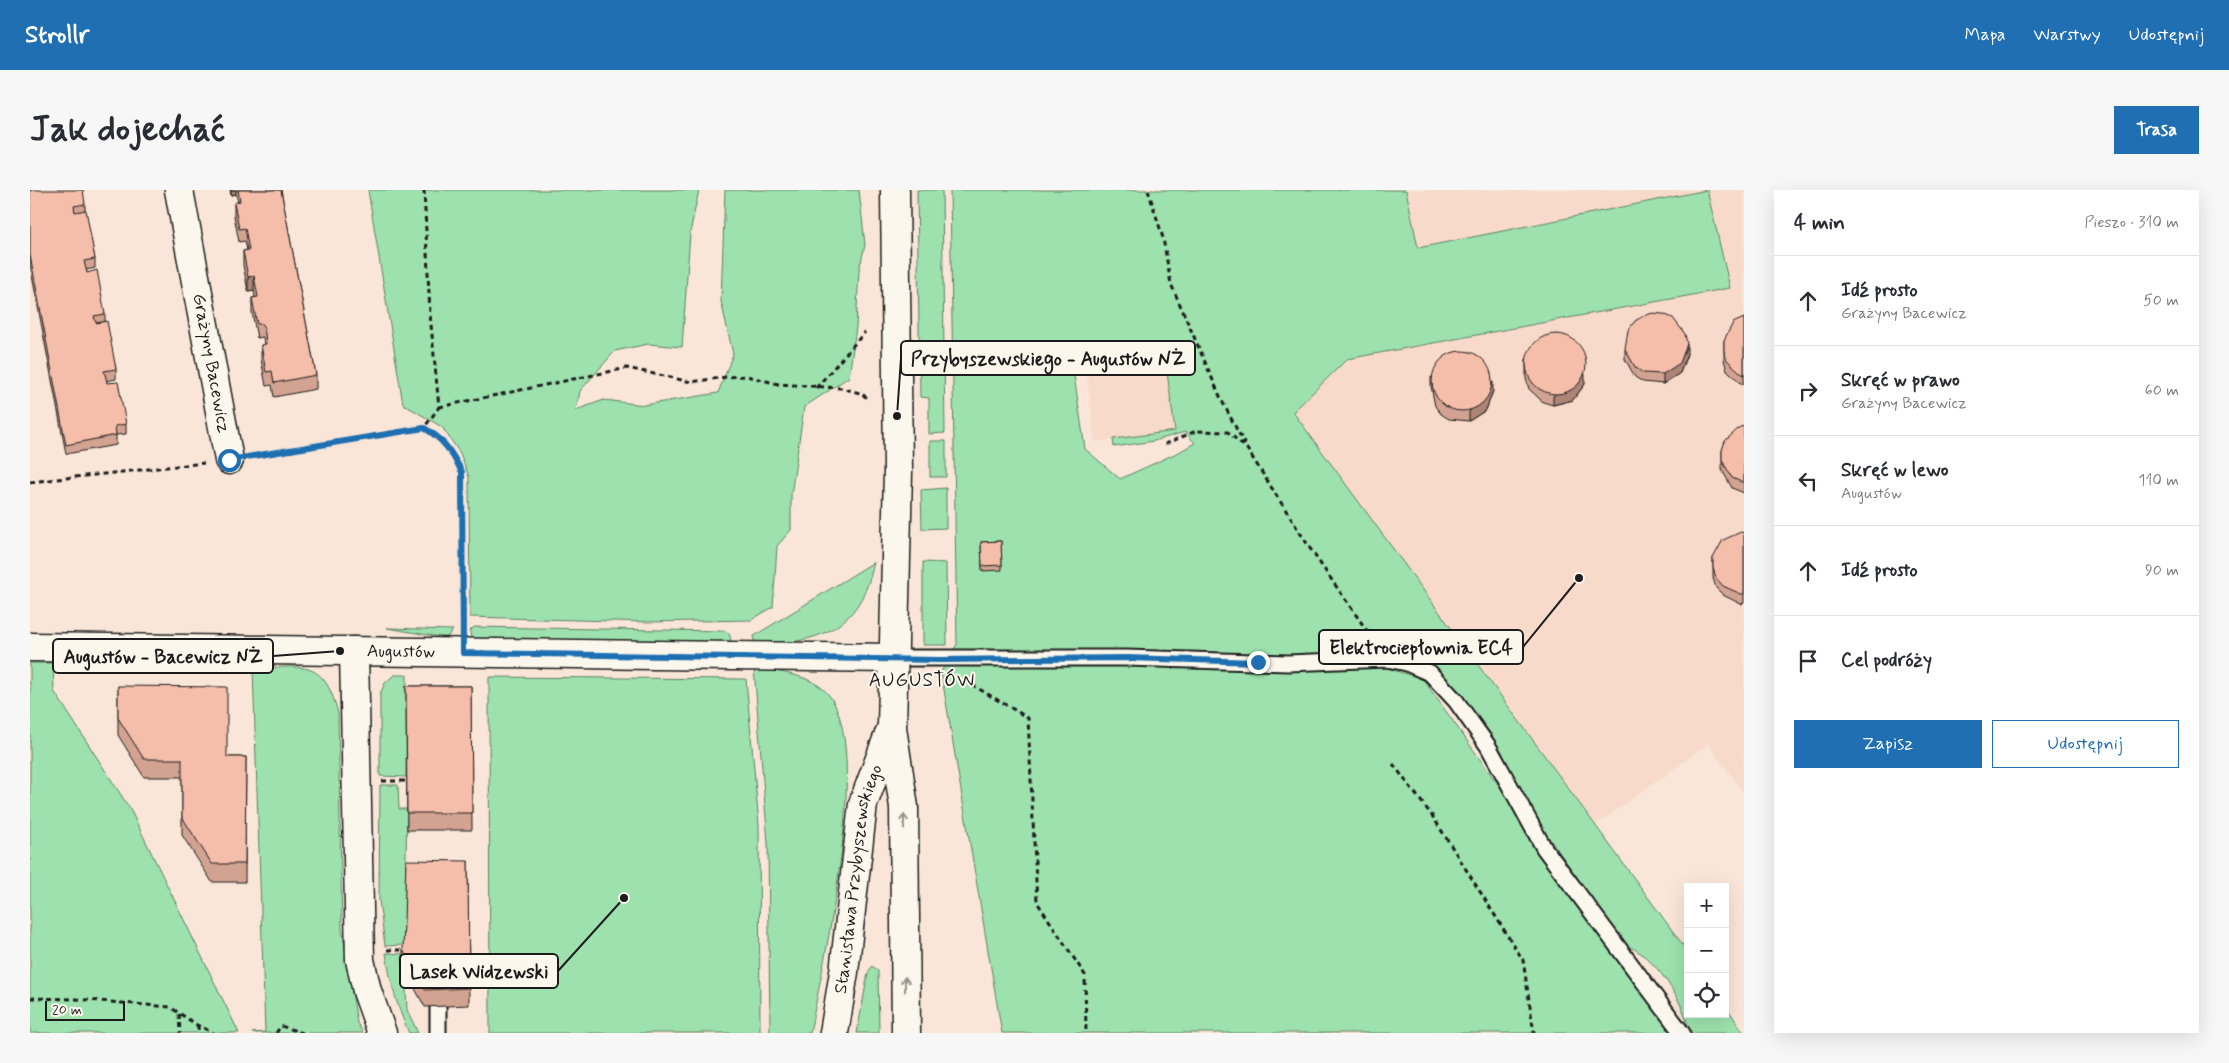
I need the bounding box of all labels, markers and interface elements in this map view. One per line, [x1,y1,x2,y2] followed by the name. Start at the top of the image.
[25,20,89,51] text: Strollr
[1965,23,2006,47] text: Mapa
[2034,23,2101,47] text: Warstwy
[2129,23,2204,47] text: Udostępnij
[2114,106,2199,154] button: Trasa
[30,107,225,153] text: Jak dojechać
[1794,209,1845,237] text: 4 min
[2085,212,2179,233] text: Pieszo · 310 m
[1841,278,1918,303] text: Idź prosto
[1794,287,1822,315] icon: ahead
[2143,290,2179,311] text: 50 m
[186,291,236,435] street label: Grażyny Bacewicz
[1841,303,1967,324] text: Grażyny Bacewicz
[901,341,1195,375] callout: Przybyszewskiego - Augustów NŻ
[911,347,1186,375] text: Przybyszewskiego - Augustów NŻ
[1841,368,1960,393] text: Skręć w prawo
[1794,377,1822,405] icon: right
[2145,380,2179,401] text: 60 m
[1841,393,1967,414] text: Grażyny Bacewicz
[218,449,241,472] route start
[1841,458,1949,483] text: Skręć w lewo
[1794,467,1822,495] icon: left
[2138,470,2179,491] text: 110 m
[1841,483,1902,504] text: Augustów
[1794,557,1822,585] icon: ahead
[1841,558,1918,583] text: Idź prosto
[2145,560,2179,581] text: 90 m
[1319,630,1523,664] callout: Elektrociepłownia EC4
[1329,636,1513,661] text: Elektrociepłownia EC4
[53,639,273,673] callout: Augustów - Bacewicz NŻ
[367,639,435,664] street label: Augustów
[63,645,263,671] text: Augustów - Bacewicz NŻ
[1794,647,1822,675] icon: arrive
[1841,648,1932,673] text: Cel podróży
[1247,651,1270,674] route end
[869,668,975,693] district label: AUGUSTÓW
[1794,720,1982,768] button: Zapisz
[1992,720,2179,768] button: Udostępnij
[829,761,889,996] street label: Stanisława Przybyszewskiego
[899,814,909,830] one-way arrow
[1684,883,1729,1018] map controls
[1684,883,1729,928] button: +
[1684,928,1729,973] button: −
[400,954,558,988] callout: Lasek Widzewski
[410,960,548,985] text: Lasek Widzewski
[1684,973,1729,1018] button: locate
[900,977,910,993] one-way arrow
[45,998,125,1021] scale bar
[52,1001,82,1019] text: 20 m

